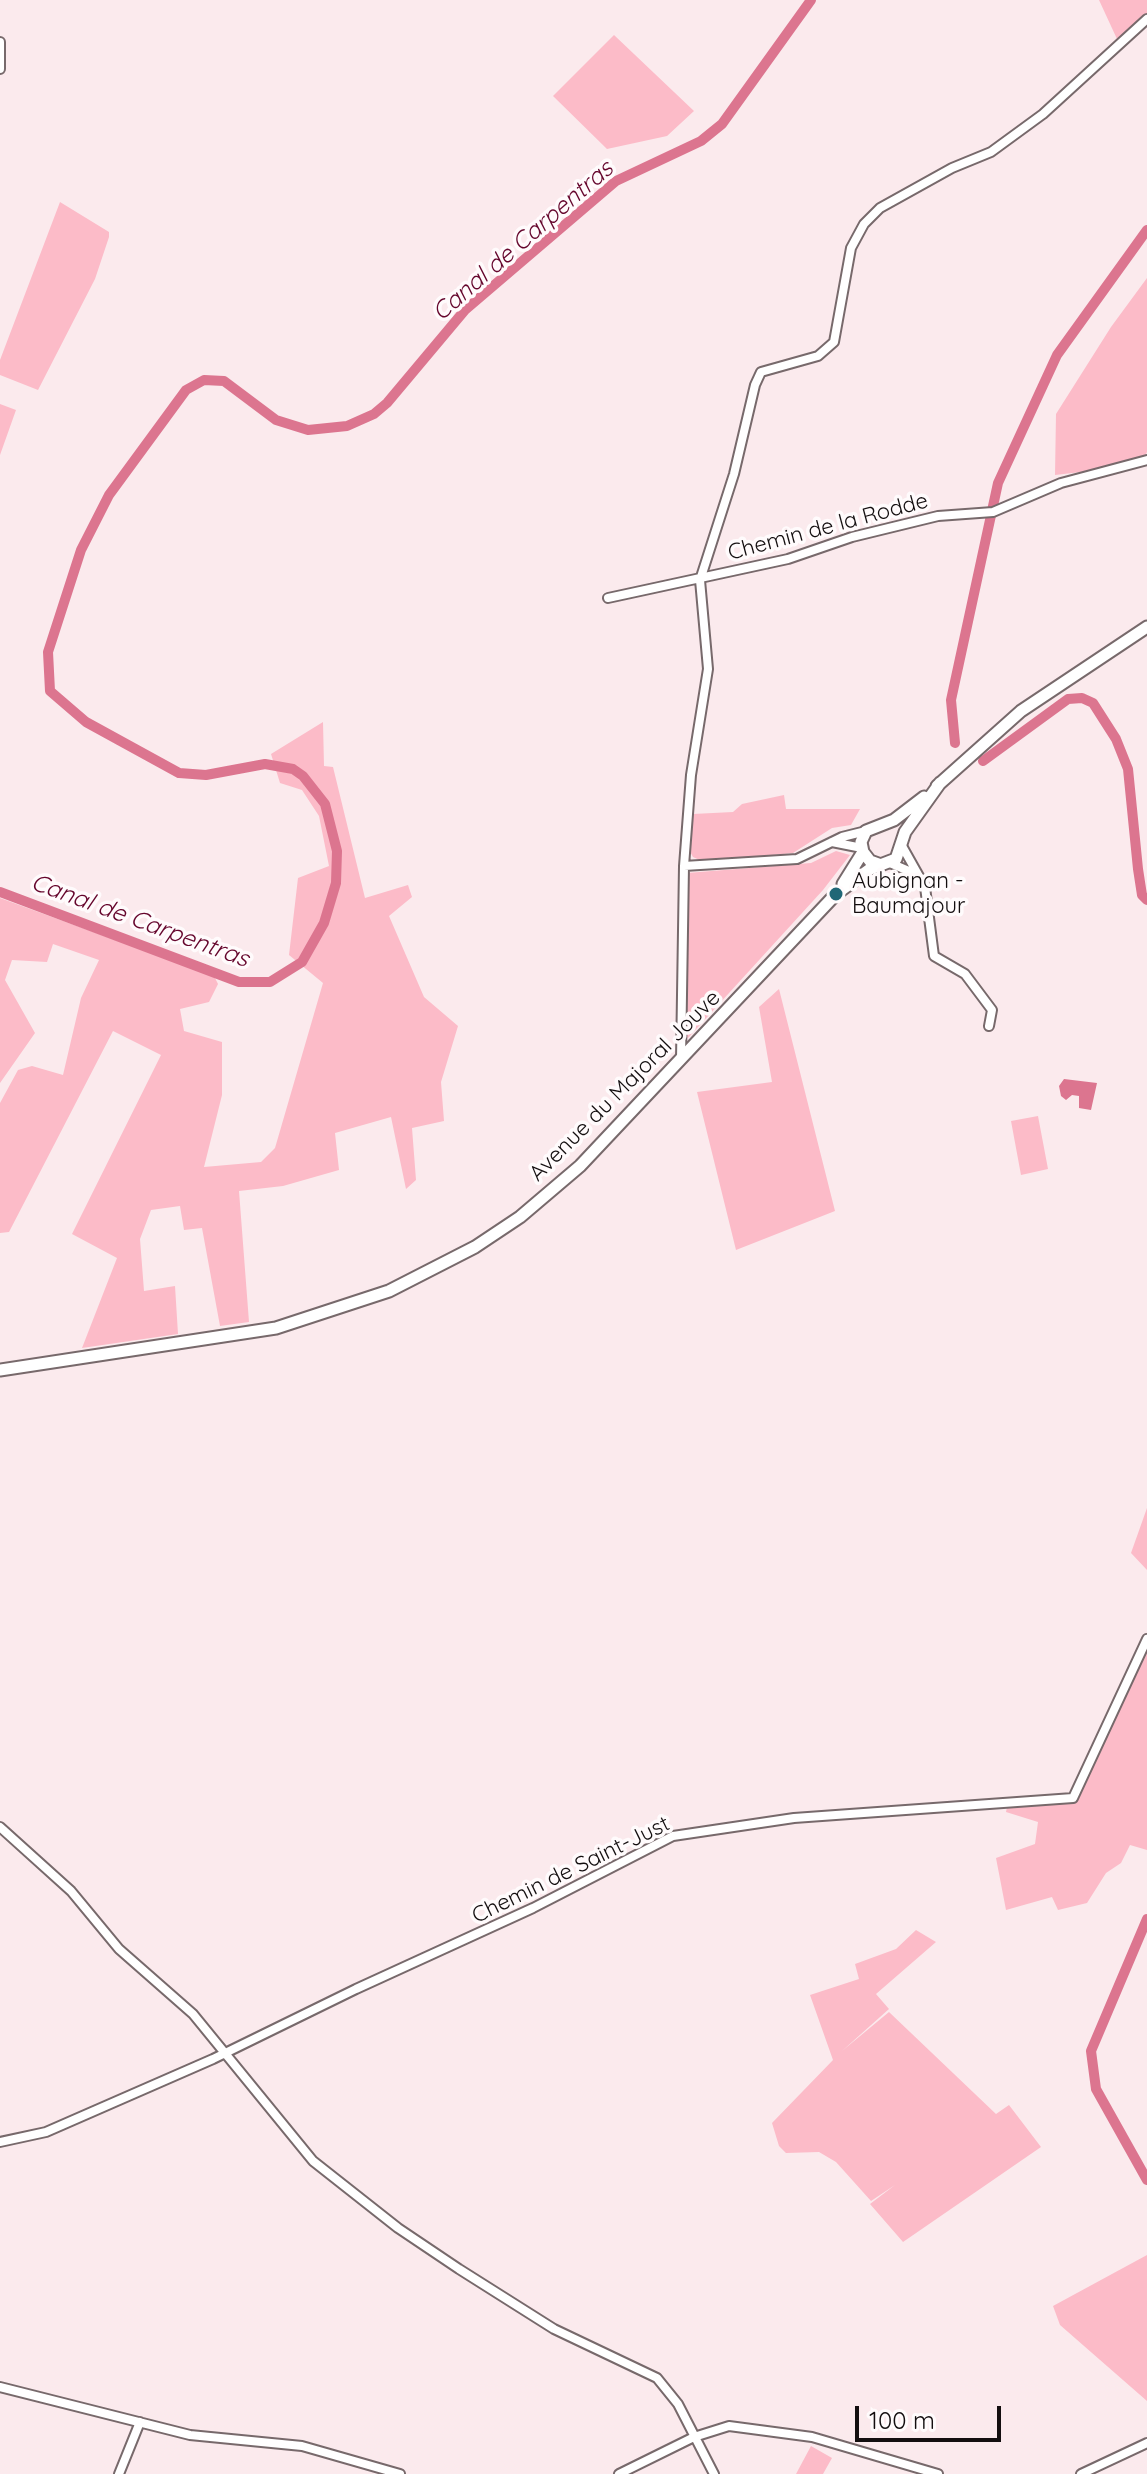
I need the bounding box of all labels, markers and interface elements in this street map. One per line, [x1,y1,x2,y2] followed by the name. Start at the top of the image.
[427,155,619,327] water label: Canal de Carpentras
[725,488,931,566] street label: Chemin de la Rodde
[27,868,253,974] water label: Canal de Carpentras
[852,868,966,920] place label: Aubignan - Baumajour
[827,885,845,903] marker: Aubignan - Baumajour
[524,985,726,1187] street label: Avenue du Majoral Jouve
[468,1811,674,1929] street label: Chemin de Saint-Just
[859,2390,1005,2440] scale bar
[869,2405,935,2435] text: 100 m

